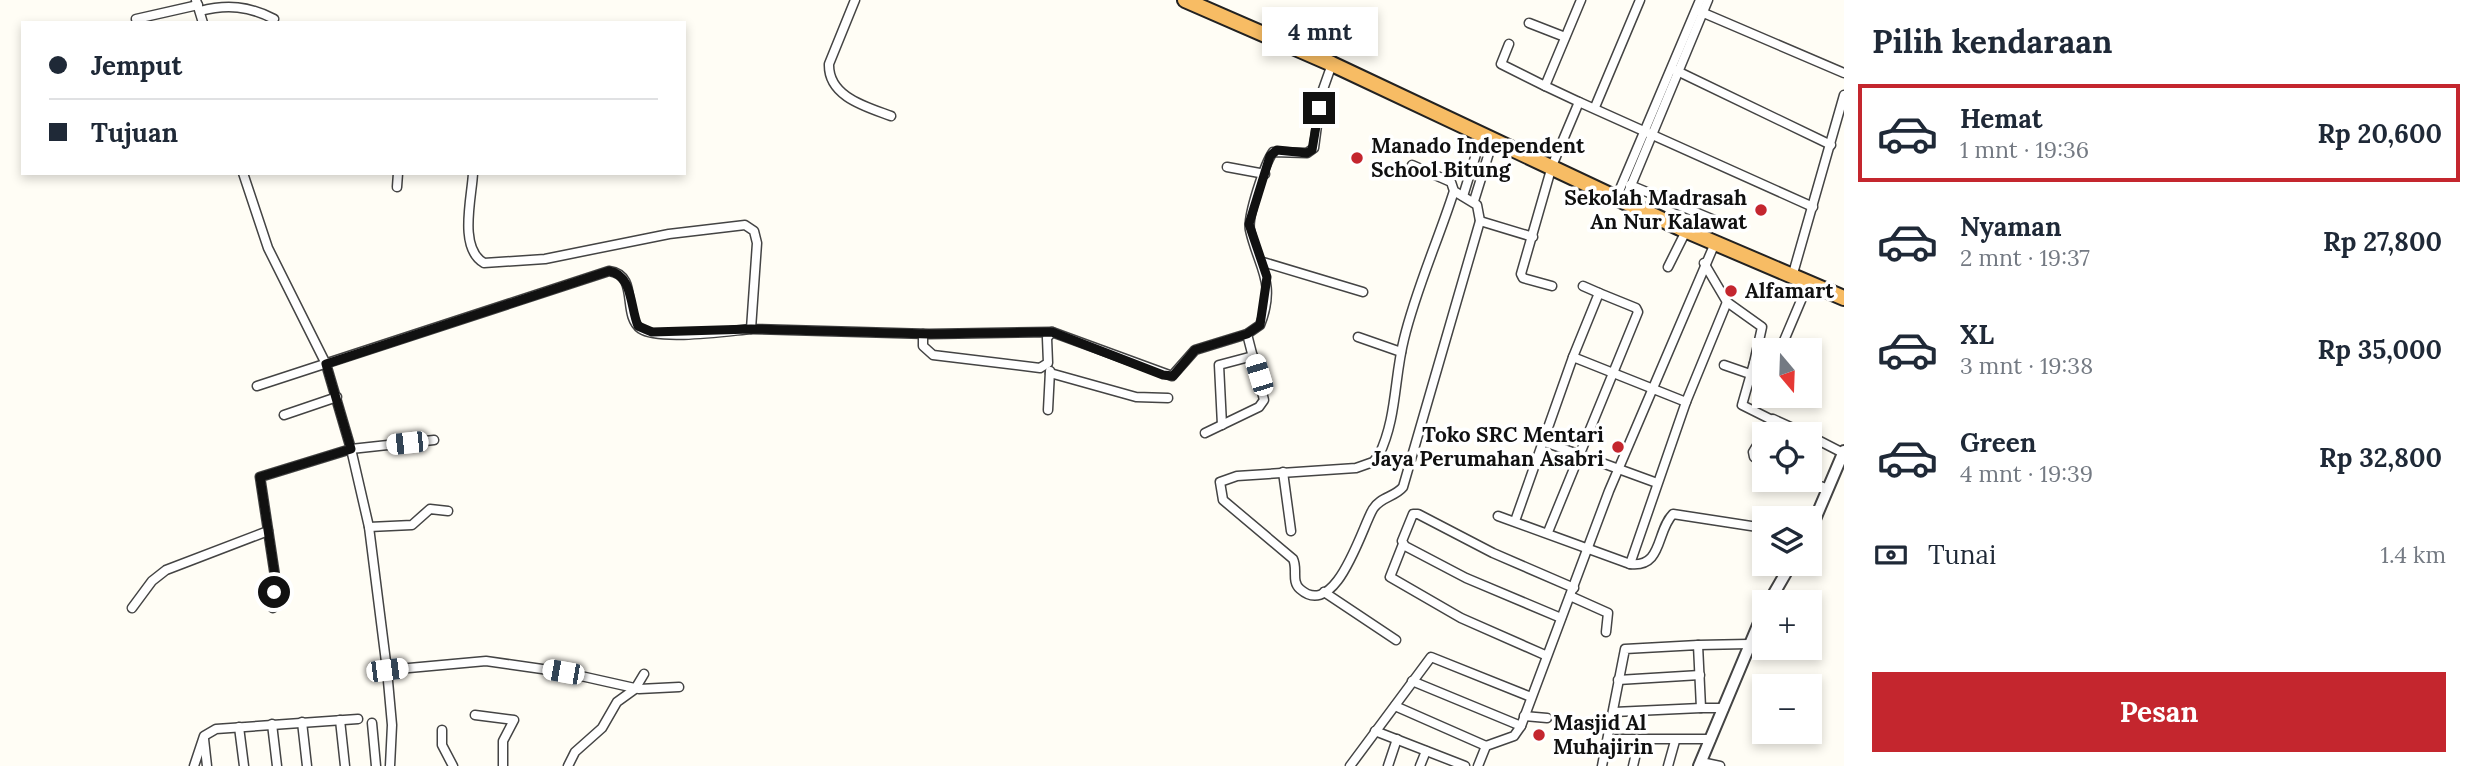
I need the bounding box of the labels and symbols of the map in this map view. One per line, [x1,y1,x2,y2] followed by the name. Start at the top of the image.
[1261,7,1377,56] callout: 4 mnt
[1303,92,1335,124] route end
[1371,132,1585,183] place label: Manado Independent School Bitung
[1349,150,1365,166] marker: Manado Independent School Bitung
[1564,184,1747,235] place label: Sekolah Madrasah An Nur Kalawat
[1753,202,1769,218] marker: Sekolah Madrasah An Nur Kalawat
[1745,277,1834,304] place label: Alfamart
[1723,283,1739,299] marker: Alfamart
[1752,338,1822,408] north arrow
[1243,352,1276,398] car
[1372,421,1604,472] place label: Toko SRC Mentari Jaya Perumahan Asabri
[386,430,429,456] car
[1610,439,1626,455] marker: Toko SRC Mentari Jaya Perumahan Asabri
[258,576,290,608] route start
[365,657,410,683] car
[541,658,586,686] car
[1553,709,1654,760] place label: Masjid Al Muhajirin
[1531,727,1547,743] marker: Masjid Al Muhajirin

